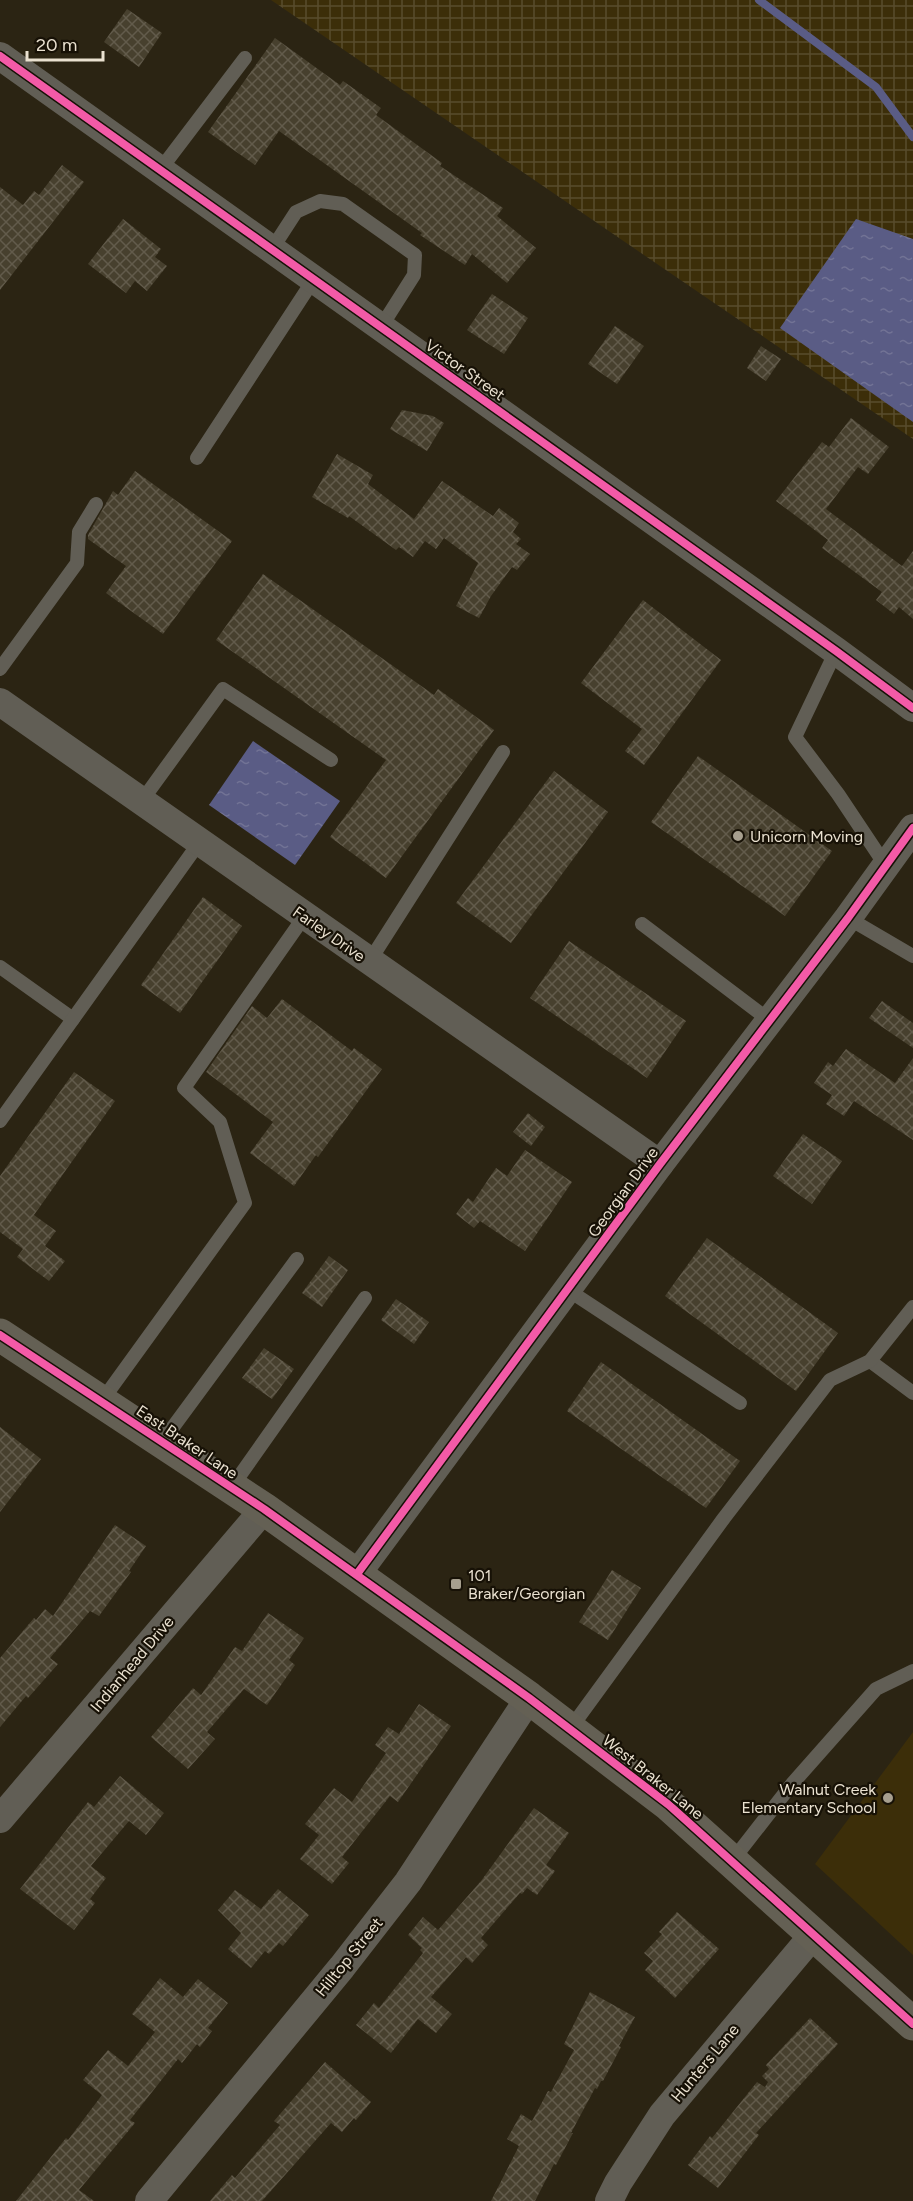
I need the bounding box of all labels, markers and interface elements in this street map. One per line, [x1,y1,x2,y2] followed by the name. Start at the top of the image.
[27,24,104,62] scale bar
[36,34,77,56] text: 20 m
[421,336,509,404] street label: Victor Street
[750,827,863,846] place label: Unicorn Moving
[731,829,745,843] marker: Unicorn Moving
[289,902,369,966] street label: Farley Drive
[584,1143,662,1241] street label: Georgian Drive
[133,1401,242,1483] street label: East Braker Lane
[468,1566,585,1603] place label: 101 Braker/Georgian
[449,1577,463,1591] marker: 101 Braker/Georgian
[86,1612,178,1716] street label: Indianhead Drive
[599,1731,707,1824] street label: West Braker Lane
[742,1780,876,1817] place label: Walnut Creek Elementary School
[881,1791,895,1805] marker: Walnut Creek Elementary School
[311,1914,387,2000] street label: Hilltop Street
[667,2020,743,2106] street label: Hunters Lane

